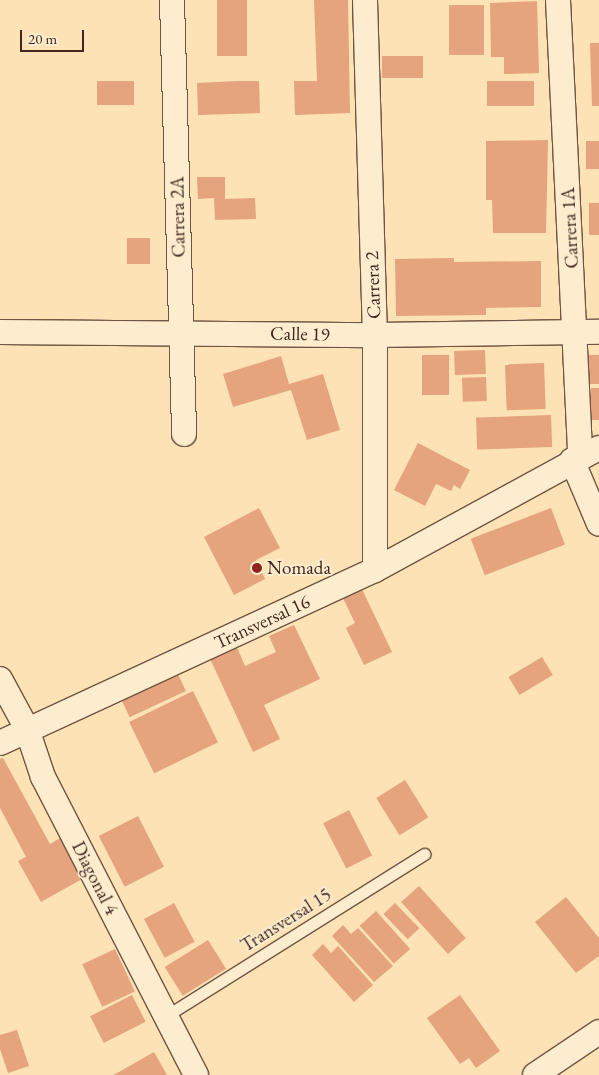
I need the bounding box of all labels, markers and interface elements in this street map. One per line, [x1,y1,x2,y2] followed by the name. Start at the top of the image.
[22,20,86,52] scale bar
[28,29,57,48] text: 20 m
[166,176,190,258] street label: Carrera 2A
[556,187,584,269] street label: Carrera 1A
[360,251,386,319] street label: Carrera 2
[270,322,330,346] street label: Calle 19
[267,557,331,579] place label: Nomada
[251,562,263,574] marker: Nomada
[211,590,313,654] street label: Transversal 16
[67,837,123,919] street label: Diagonal 4
[236,883,336,957] street label: Transversal 15

